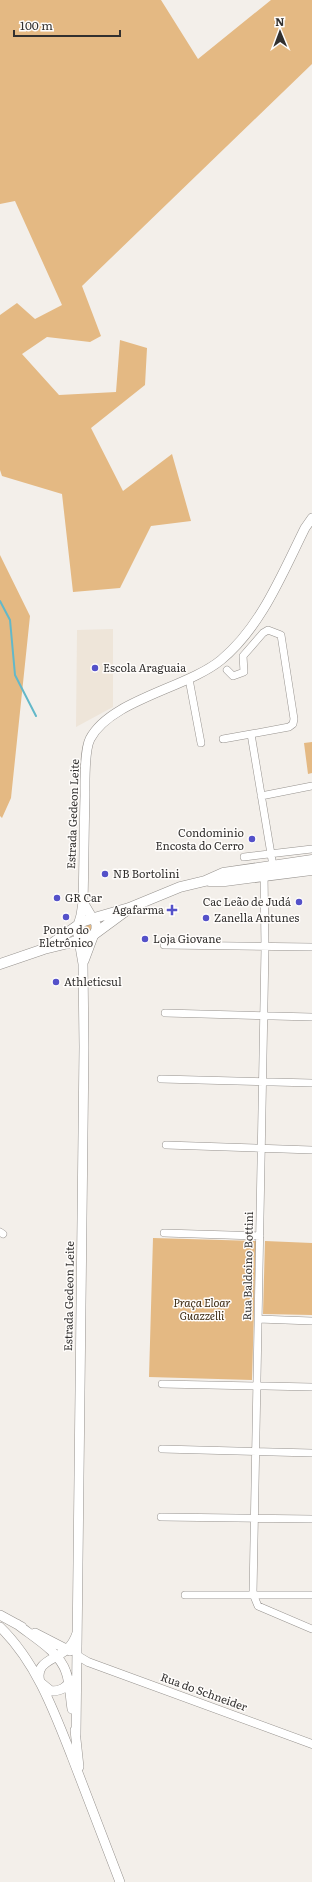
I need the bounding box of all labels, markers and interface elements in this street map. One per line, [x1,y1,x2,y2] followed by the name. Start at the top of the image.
[14,12,120,38] scale bar
[260,12,300,52] north arrow
[275,13,285,29] text: N
[20,16,53,34] text: 100 m
[103,659,186,675] place label: Escola Araguaia
[90,663,100,673] marker: Escola Araguaia
[62,758,82,869] street label: Estrada Gedeon Leite
[155,824,244,853] place label: Condominio Encosta do Cerro
[247,834,257,844] marker: Condominio Encosta do Cerro
[113,865,180,881] place label: NB Bortolini
[100,869,110,879] marker: NB Bortolini
[65,889,103,905] place label: GR Car
[52,893,62,903] marker: GR Car
[203,893,291,909] place label: Cac Leão de Judá
[294,897,304,907] marker: Cac Leão de Judá
[112,901,164,917] place label: Agafarma
[167,905,177,915] marker: Agafarma
[214,909,299,925] place label: Zanella Antunes
[61,912,71,922] marker: Ponto do Eletrônico
[201,913,211,923] marker: Zanella Antunes
[39,921,93,950] place label: Ponto do Eletrônico
[153,930,221,946] place label: Loja Giovane
[140,934,150,944] marker: Loja Giovane
[64,973,122,989] place label: Athleticsul
[51,977,61,987] marker: Athleticsul
[238,1211,256,1321] street label: Rua Baldoino Bottini
[59,1240,77,1351] street label: Estrada Gedeon Leite
[173,1294,231,1323] park label: Praça Eloar Guazzelli
[159,1668,251,1714] street label: Rua do Schneider

